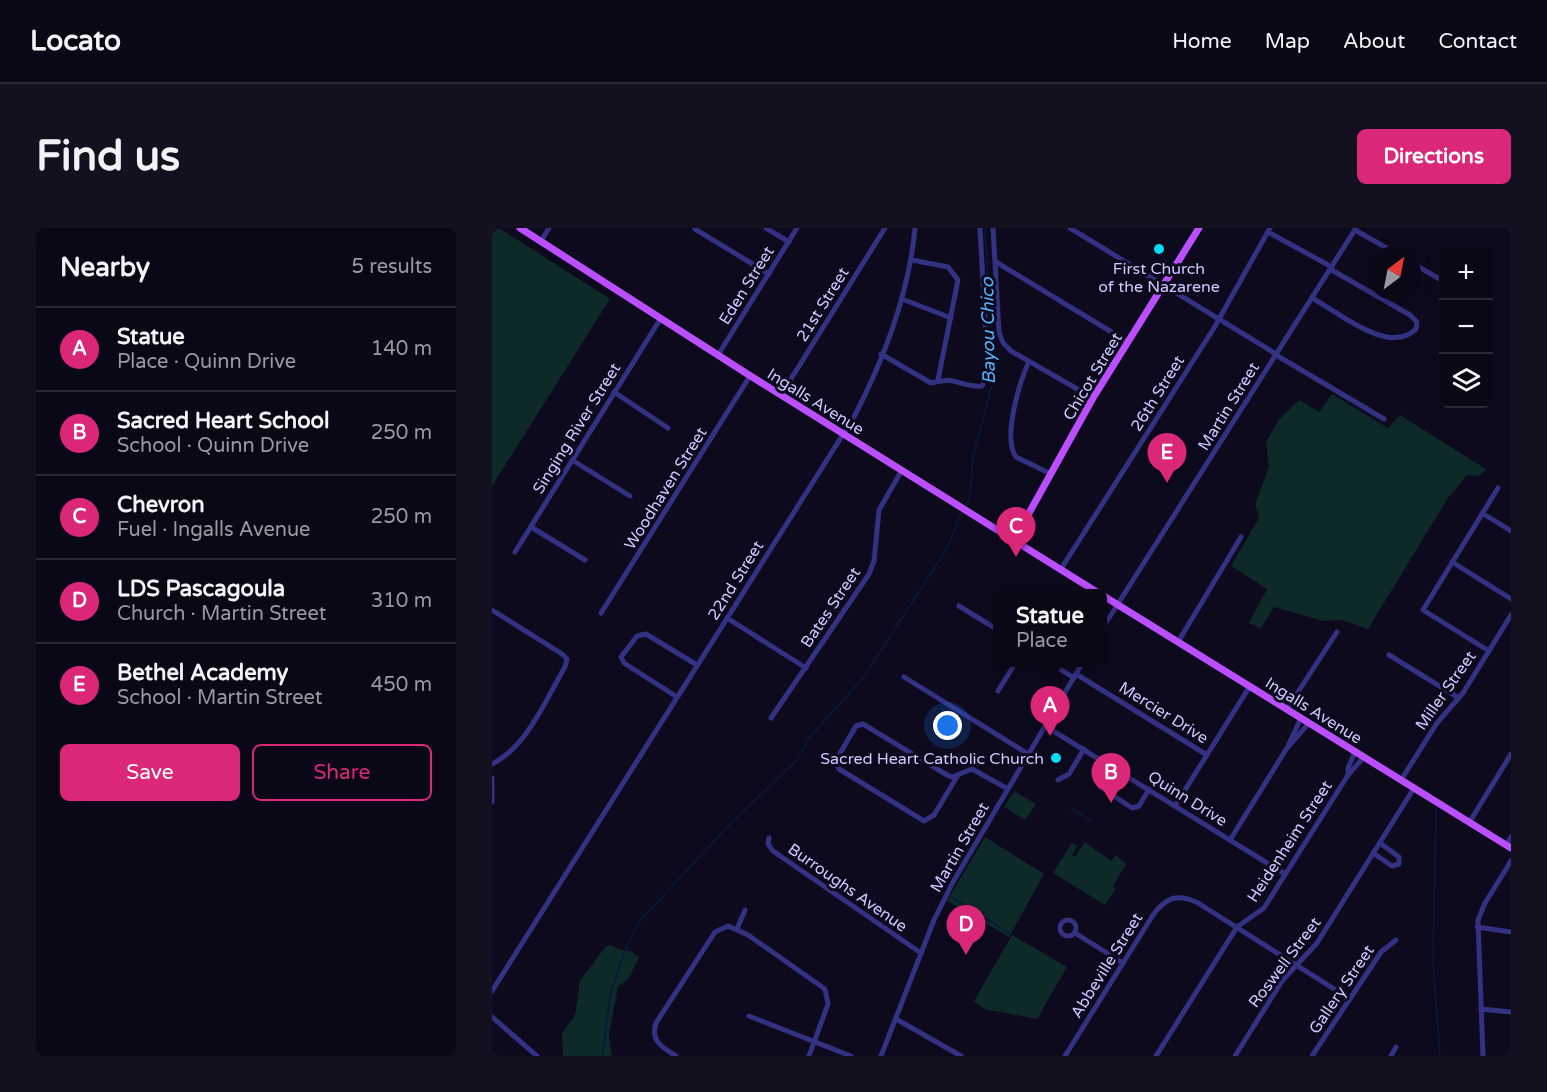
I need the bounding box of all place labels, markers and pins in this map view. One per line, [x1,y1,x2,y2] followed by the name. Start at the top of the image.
[1152,242,1166,256] marker: First Church of the Nazarene
[1098,259,1220,297] place label: First Church of the Nazarene
[1148,434,1186,483] pin: E
[996,508,1036,557] pin: C
[1030,686,1070,736] pin: A
[820,749,1044,769] place label: Sacred Heart Catholic Church
[1049,751,1063,765] marker: Sacred Heart Catholic Church
[1092,754,1130,803] pin: B
[946,906,986,955] pin: D

